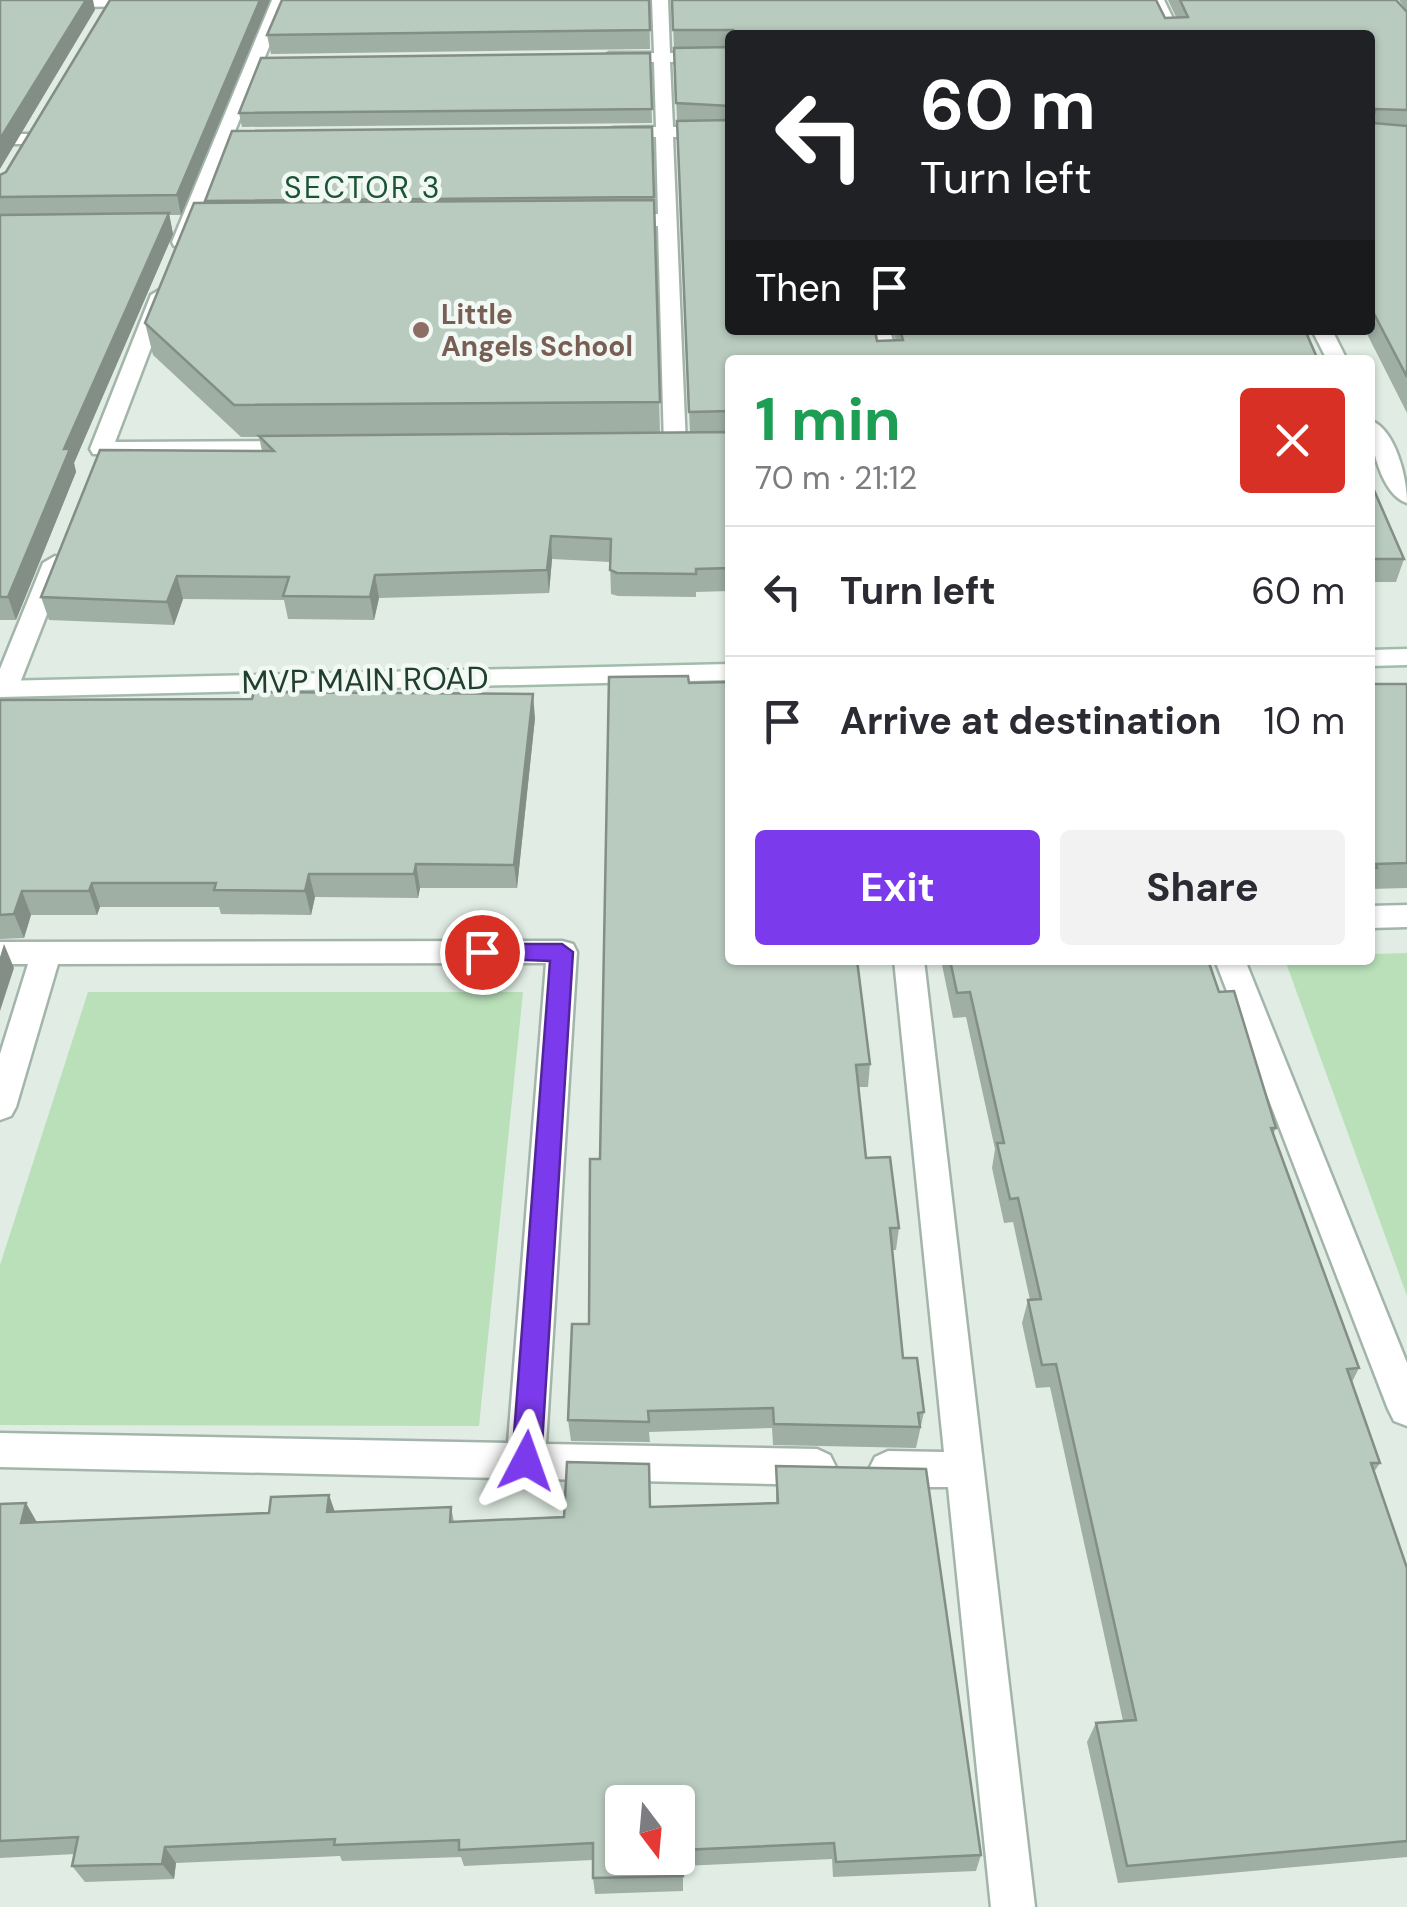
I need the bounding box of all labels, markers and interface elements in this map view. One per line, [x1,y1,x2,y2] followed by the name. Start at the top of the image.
[920,60,1096,151] text: 60 m
[755,70,885,200] icon: left
[920,148,1092,207] text: Turn left
[284,168,442,207] district label: SECTOR 3
[862,260,917,315] icon: arrive
[755,263,842,313] text: Then
[441,296,633,365] place label: Little Angels School
[410,319,432,341] marker: Little Angels School
[755,380,901,459] text: 1 min
[1240,388,1345,493] button: close
[755,457,917,499] text: 70 m · 21:12
[755,564,810,619] icon: left
[840,566,996,616] text: Turn left
[1251,566,1345,616] text: 60 m
[241,657,489,703] street label: MVP MAIN ROAD
[755,694,810,749] icon: arrive
[840,696,1222,746] text: Arrive at destination
[1263,696,1345,746] text: 10 m
[755,830,1040,945] button: Exit
[1060,830,1345,945] button: Share
[440,910,525,995] pin
[455,925,510,980] icon: arrive
[474,1409,578,1513] position arrow
[605,1785,695,1875] north arrow
[605,1785,695,1875] map controls

